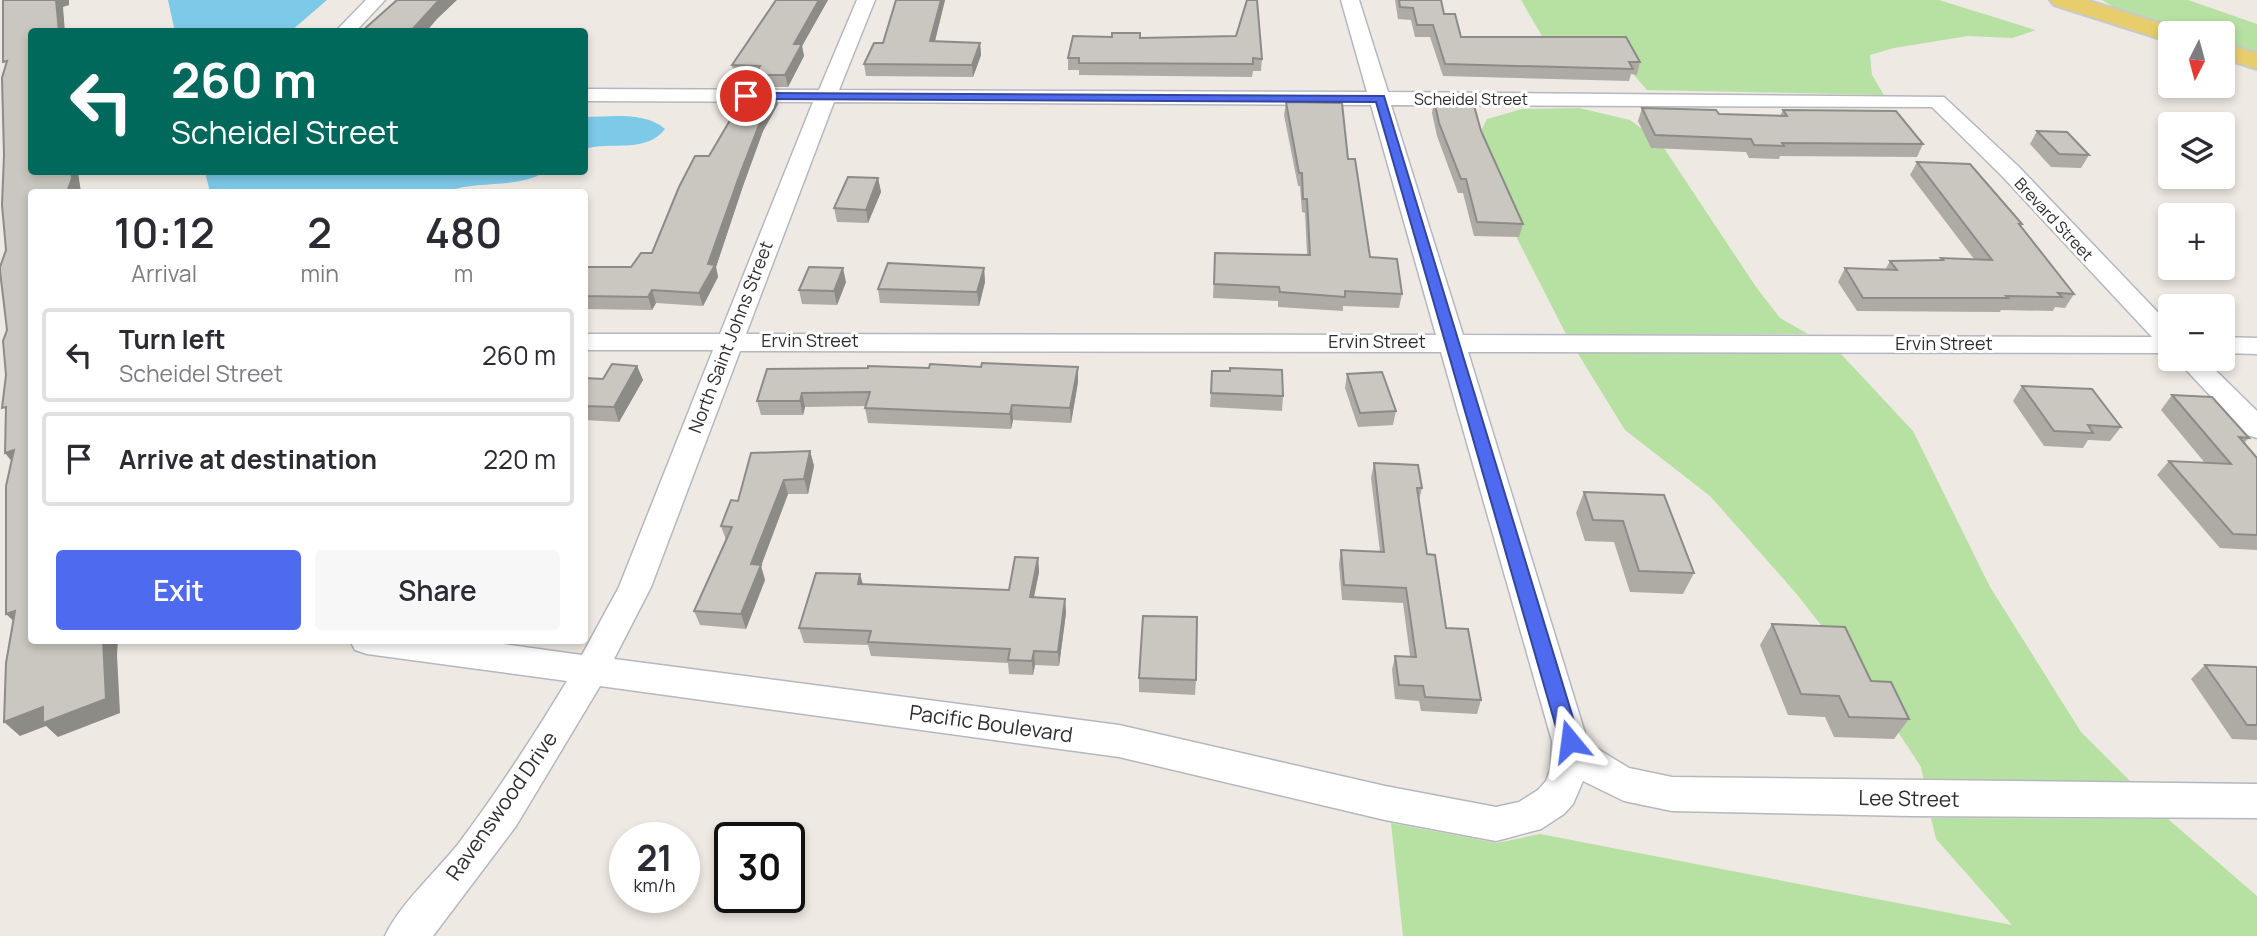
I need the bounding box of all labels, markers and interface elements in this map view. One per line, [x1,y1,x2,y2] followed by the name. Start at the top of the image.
[2158,21,2235,98] north arrow
[2158,21,2235,371] map controls
[171,46,317,113] text: 260 m
[56,56,147,147] icon: left
[716,66,776,126] pin
[727,77,765,115] icon: arrive
[1414,88,1528,110] street label: Scheidel Street
[171,110,399,154] text: Scheidel Street
[2158,112,2235,189] button: layers
[2010,173,2098,265] street label: Brevard Street
[114,203,215,261] text: 10:12
[307,203,332,261] text: 2
[425,203,502,261] text: 480
[2158,203,2235,280] button: +
[682,237,778,436] street label: North Saint Johns Street
[131,257,197,289] text: Arrival
[300,257,339,289] text: min
[454,257,473,289] text: m
[2158,294,2235,371] button: −
[119,321,226,357] text: Turn left
[761,328,859,352] street label: Ervin Street
[1328,329,1426,353] street label: Ervin Street
[1895,331,1993,355] street label: Ervin Street
[60,336,98,374] icon: left
[482,337,556,373] text: 260 m
[119,357,283,389] text: Scheidel Street
[60,440,98,478] icon: arrive
[119,441,377,477] text: Arrive at destination
[483,441,556,477] text: 220 m
[56,550,301,630] button: Exit
[315,550,560,630] button: Share
[908,698,1075,748] street label: Pacific Boulevard
[1533,704,1607,778] position arrow
[439,725,563,886] street label: Ravenswood Drive
[1858,783,1960,813] street label: Lee Street
[714,822,805,913] speed limit sign: 30
[636,834,673,882] text: 21
[634,873,675,897] text: km/h

